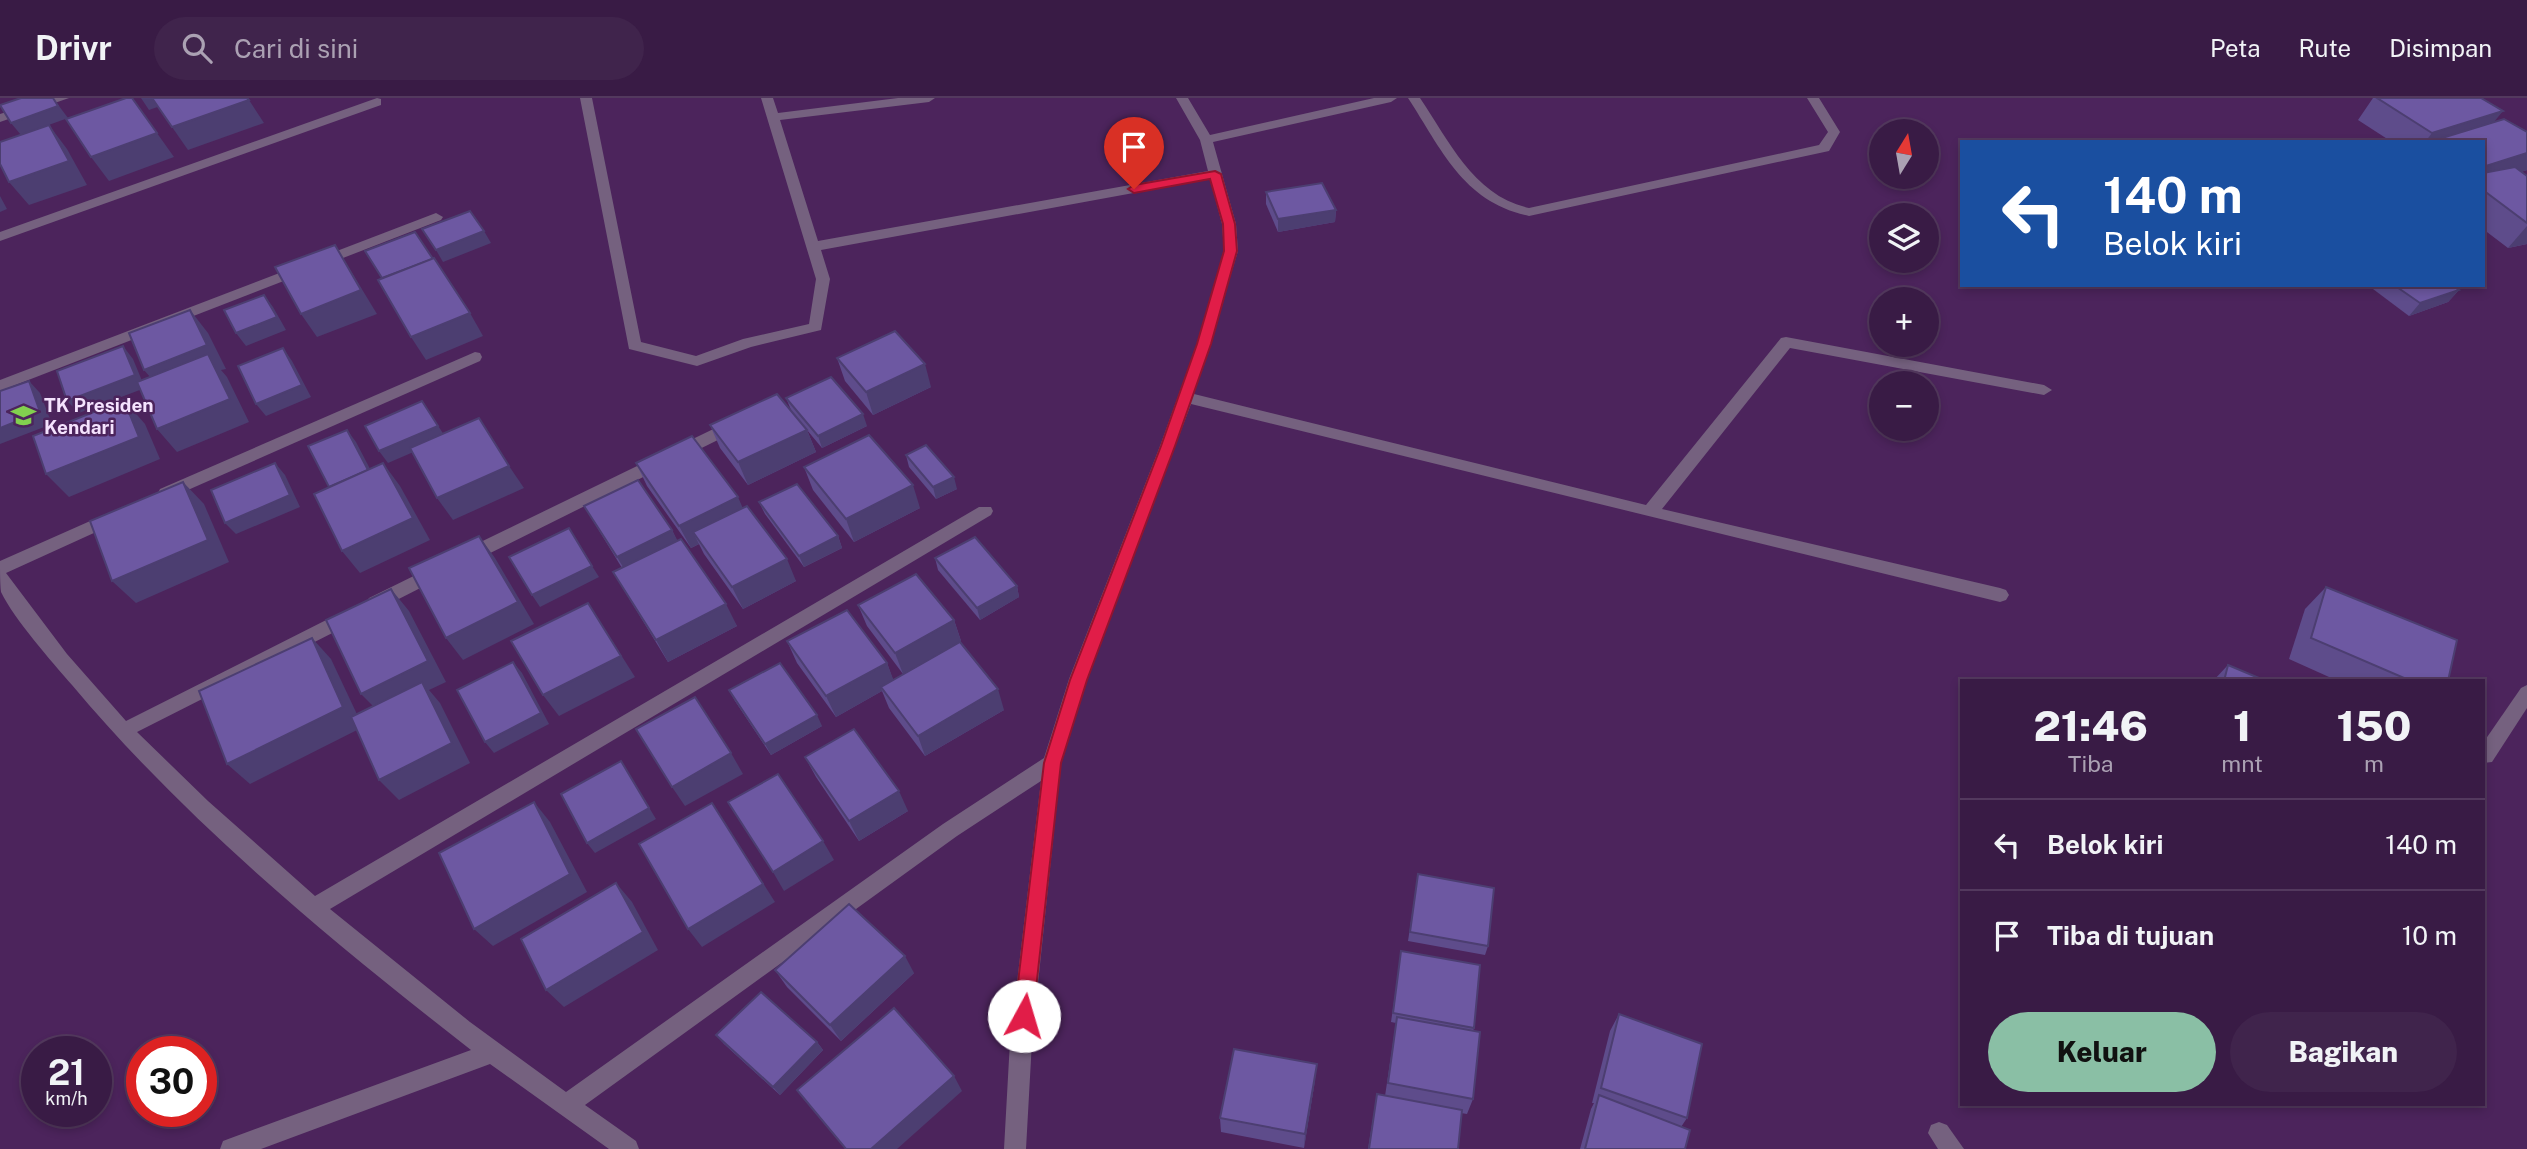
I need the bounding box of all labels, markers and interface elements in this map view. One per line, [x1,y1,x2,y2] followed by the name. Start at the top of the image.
[154,17,644,80] search box
[35,29,112,67] text: Drivr
[178,29,216,67] icon: search
[234,33,358,64] text: Cari di sini
[2210,34,2261,62] text: Peta
[2299,34,2351,62] text: Rute
[2389,34,2492,62] text: Disimpan
[1104,117,1164,189] pin
[1869,119,1939,189] north arrow
[1869,119,1939,441] map controls
[1115,128,1153,166] icon: arrive
[2103,166,2243,224] text: 140 m
[1988,168,2079,259] icon: left
[1869,203,1939,273] button: layers
[2103,225,2242,262] text: Belok kiri
[1869,287,1939,357] button: +
[1869,371,1939,441] button: −
[44,394,154,438] place label: TK Presiden Kendari
[10,402,38,430] school or university icon: TK Presiden Kendari
[2033,701,2148,750] text: 21:46
[2233,701,2251,750] text: 1
[2336,701,2412,750] text: 150
[2068,750,2114,777] text: Tiba
[2221,750,2263,777] text: mnt
[2364,750,2384,777] text: m
[1988,826,2026,864] icon: left
[2047,829,2163,860] text: Belok kiri
[2385,829,2457,860] text: 140 m
[1988,917,2026,955] icon: arrive
[2047,920,2214,951] text: Tiba di tujuan
[2402,920,2457,951] text: 10 m
[987,979,1061,1053] position arrow
[1988,1012,2216,1092] button: Keluar
[2230,1012,2457,1092] button: Bagikan
[126,1036,217,1127] speed limit sign: 30
[48,1052,85,1093] text: 21
[45,1088,88,1109] text: km/h

